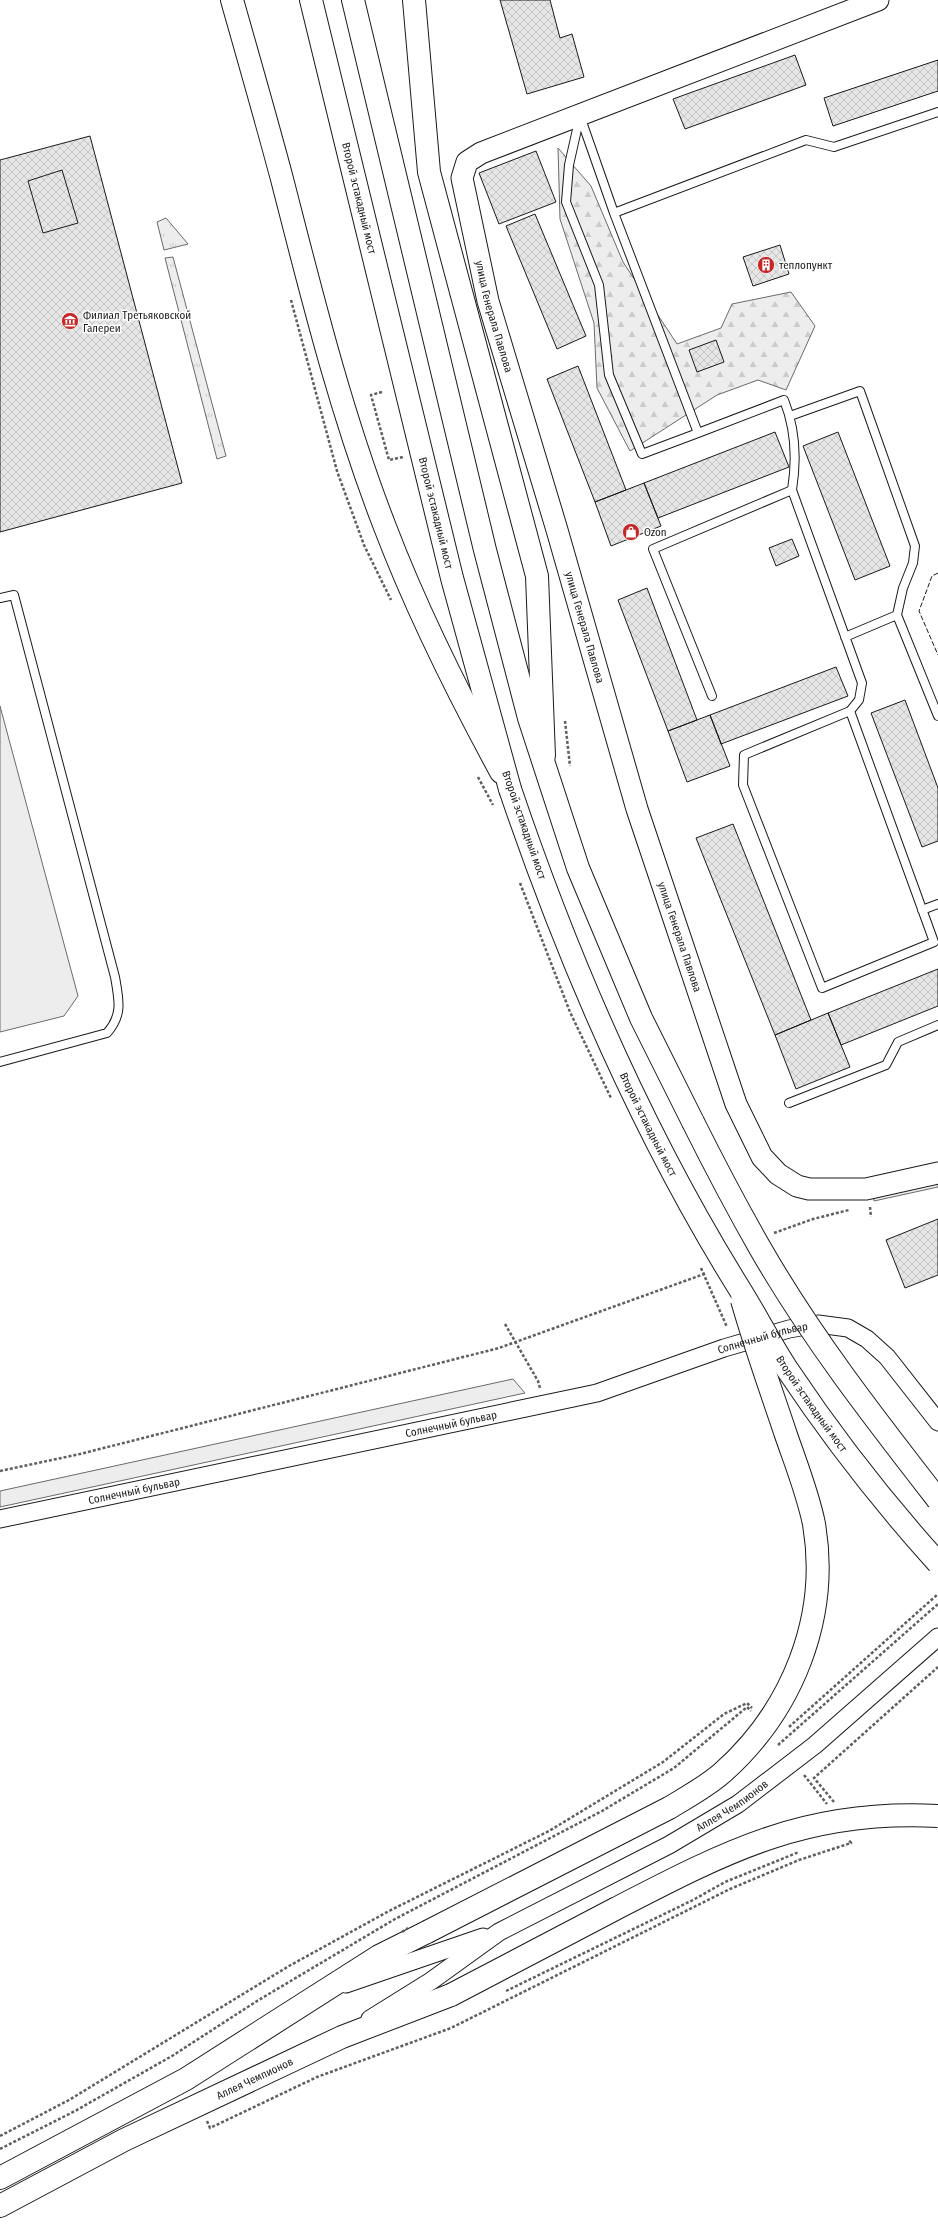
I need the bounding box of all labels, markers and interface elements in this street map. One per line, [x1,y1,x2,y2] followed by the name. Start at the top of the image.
[339,141,379,256] street label: Второй эстакадный мост
[756,255,776,275] building icon: теплопункт
[473,259,516,374] street label: улица Генерала Павлова
[779,259,833,272] place label: теплопункт
[83,309,191,335] place label: Филиал Третьяковской Галереи
[60,311,80,331] museum icon: Филиал Третьяковской Галереи
[416,456,456,571] street label: Второй эстакадный мост
[621,522,641,542] shop icon: Ozon
[644,526,667,539] place label: Ozon
[563,570,607,685] street label: улица Генерала Павлова
[499,769,549,882] street label: Второй эстакадный мост
[655,880,704,994] street label: улица Генерала Павлова
[617,1070,680,1179] street label: Второй эстакадный мост
[716,1319,809,1356] street label: Солнечный бульвар
[774,1353,850,1455] street label: Второй эстакадный мост
[404,1408,498,1440] street label: Солнечный бульвар
[87,1475,181,1507] street label: Солнечный бульвар
[694,1777,770,1834] street label: Аллея Чемпионов
[214,2055,295,2102] street label: Аллея Чемпионов

